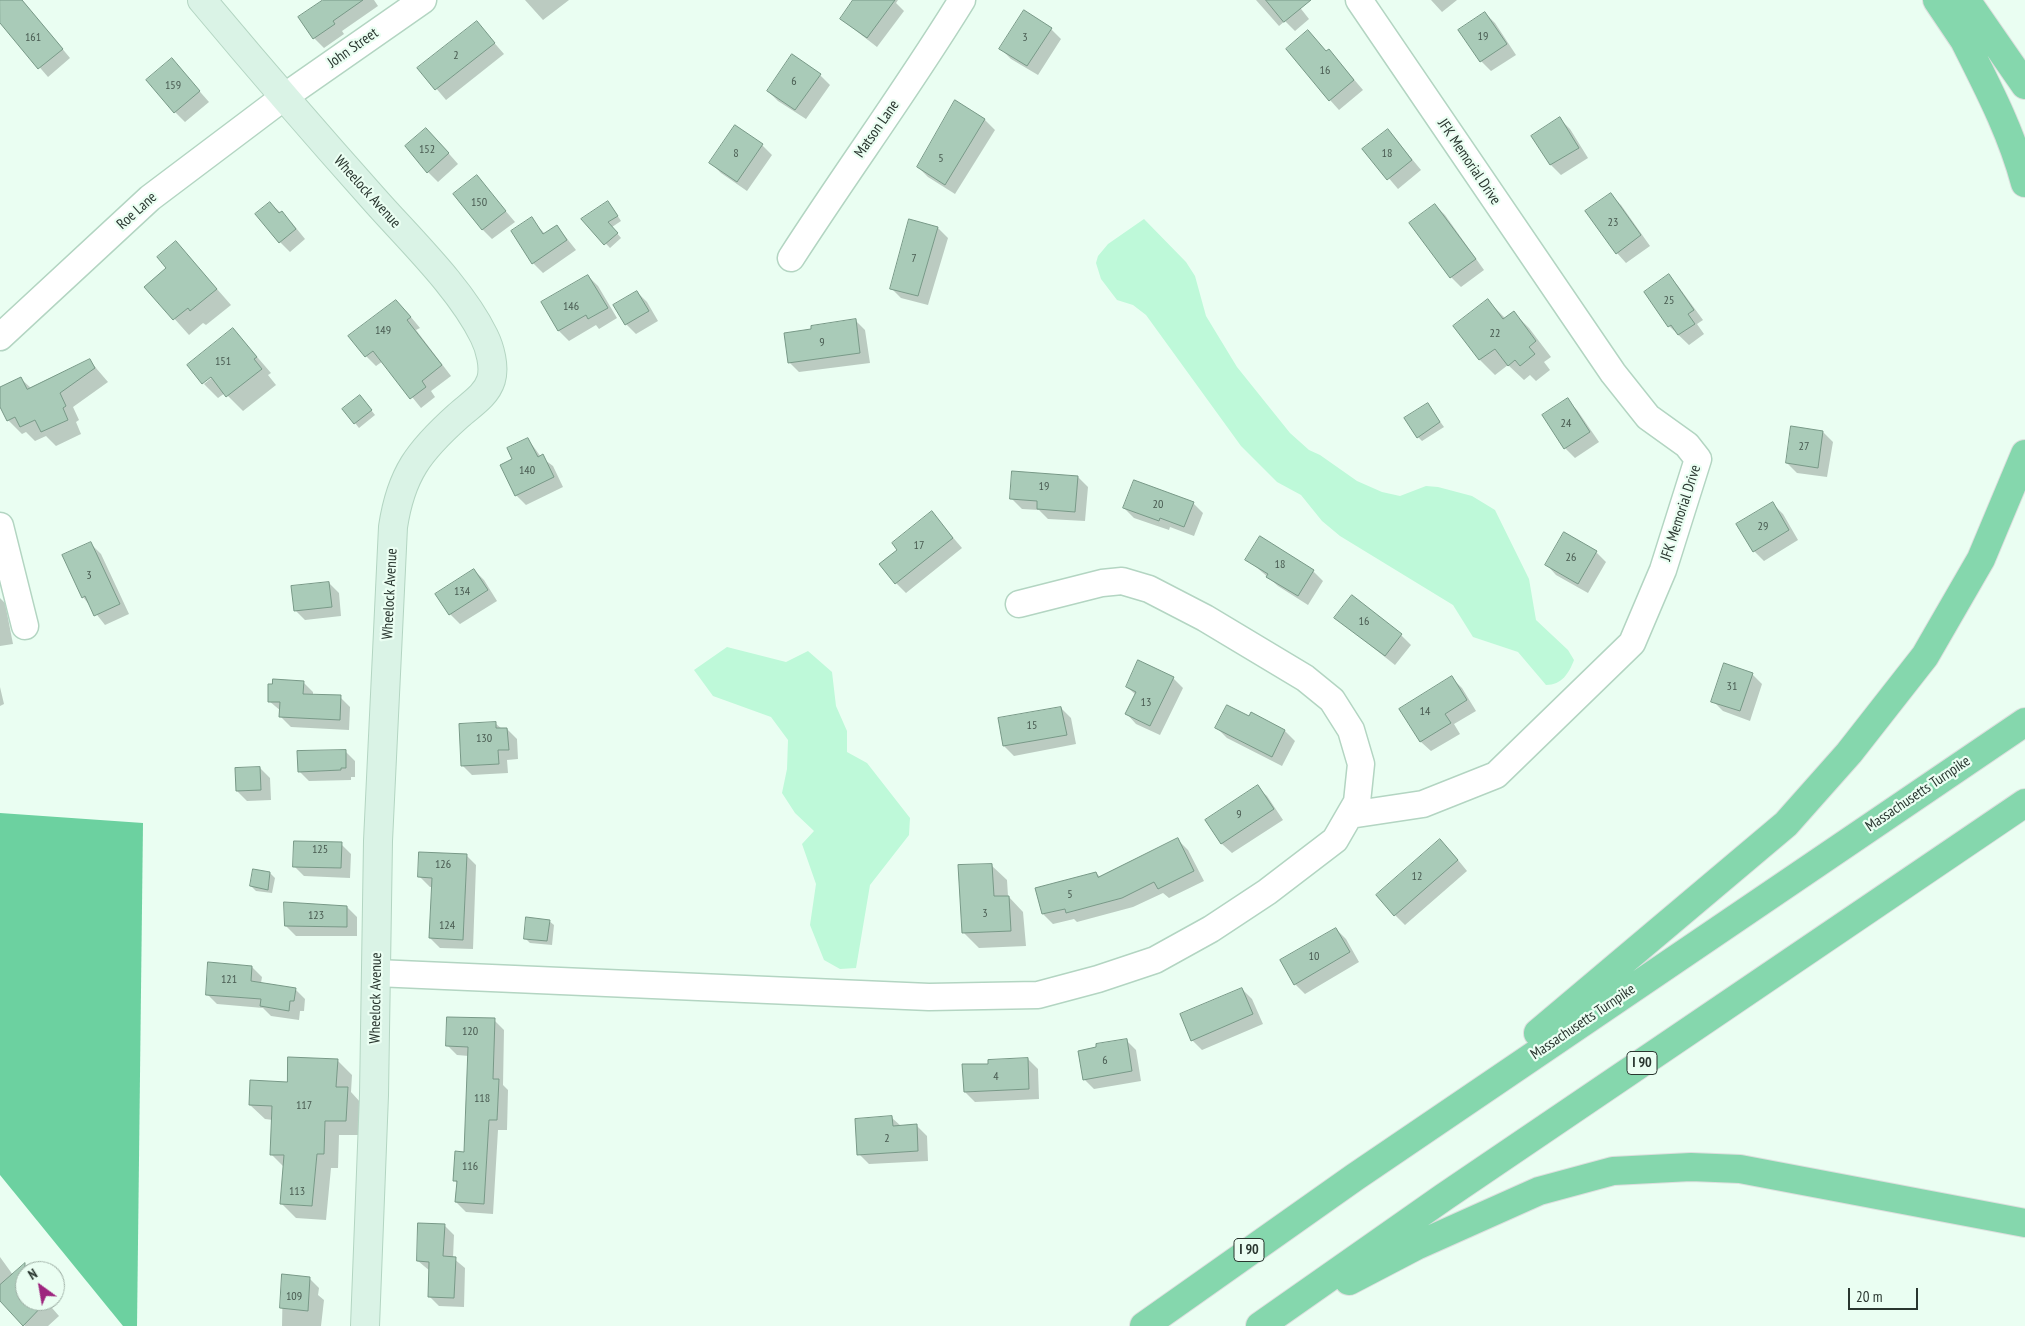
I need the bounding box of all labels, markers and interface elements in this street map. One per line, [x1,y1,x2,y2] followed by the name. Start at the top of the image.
[324,24,382,72] street label: John Street
[1478,30,1488,44] house number: 19
[25,31,41,45] house number: 161
[1022,31,1028,45] house number: 3
[453,49,459,63] house number: 2
[1320,64,1330,78] house number: 16
[791,75,797,89] house number: 6
[165,79,181,93] house number: 159
[851,97,903,161] street label: Matson Lane
[1434,116,1504,208] street label: JFK Memorial Drive
[419,143,435,157] house number: 152
[733,147,739,161] house number: 8
[1382,147,1392,161] house number: 18
[330,152,404,232] street label: Wheelock Avenue
[938,152,944,166] house number: 5
[113,188,161,234] street label: Roe Lane
[471,196,487,210] house number: 150
[1608,216,1618,230] house number: 23
[911,252,917,266] house number: 7
[1664,294,1674,308] house number: 25
[563,300,579,314] house number: 146
[375,324,391,338] house number: 149
[1490,327,1500,341] house number: 22
[819,336,825,350] house number: 9
[215,355,231,369] house number: 151
[1561,417,1571,431] house number: 24
[1799,440,1809,454] house number: 27
[1657,463,1705,563] street label: JFK Memorial Drive
[519,464,535,478] house number: 140
[1039,480,1049,494] house number: 19
[1153,498,1163,512] house number: 20
[1758,520,1768,534] house number: 29
[914,539,924,553] house number: 17
[379,548,401,640] street label: Wheelock Avenue
[1566,551,1576,565] house number: 26
[1275,558,1285,572] house number: 18
[86,569,92,583] house number: 3
[454,585,470,599] house number: 134
[1359,615,1369,629] house number: 16
[1727,680,1737,694] house number: 31
[1141,696,1151,710] house number: 13
[1420,705,1430,719] house number: 14
[1027,719,1037,733] house number: 15
[476,732,492,746] house number: 130
[1862,752,1974,836] street label: Massachusetts Turnpike
[1236,808,1242,822] house number: 9
[312,843,328,857] house number: 125
[435,858,451,872] house number: 126
[1412,870,1422,884] house number: 12
[1067,888,1073,902] house number: 5
[982,907,988,921] house number: 3
[308,909,324,923] house number: 123
[439,919,455,933] house number: 124
[1309,950,1319,964] house number: 10
[366,952,386,1044] street label: Wheelock Avenue
[221,973,237,987] house number: 121
[1527,980,1639,1064] street label: Massachusetts Turnpike
[462,1025,478,1039] house number: 120
[1627,1052,1657,1074] road number: I 90
[1102,1054,1108,1068] house number: 6
[993,1070,999,1084] house number: 4
[474,1092,490,1106] house number: 118
[296,1099,312,1113] house number: 117
[884,1132,890,1146] house number: 2
[462,1160,478,1174] house number: 116
[289,1185,305,1199] house number: 113
[1234,1238,1264,1262] road number: I 90
[15,1261,65,1311] north arrow
[25,1264,41,1284] text: N
[1850,1278,1920,1310] scale bar
[1856,1287,1882,1306] text: 20 m
[286,1290,302,1304] house number: 109

